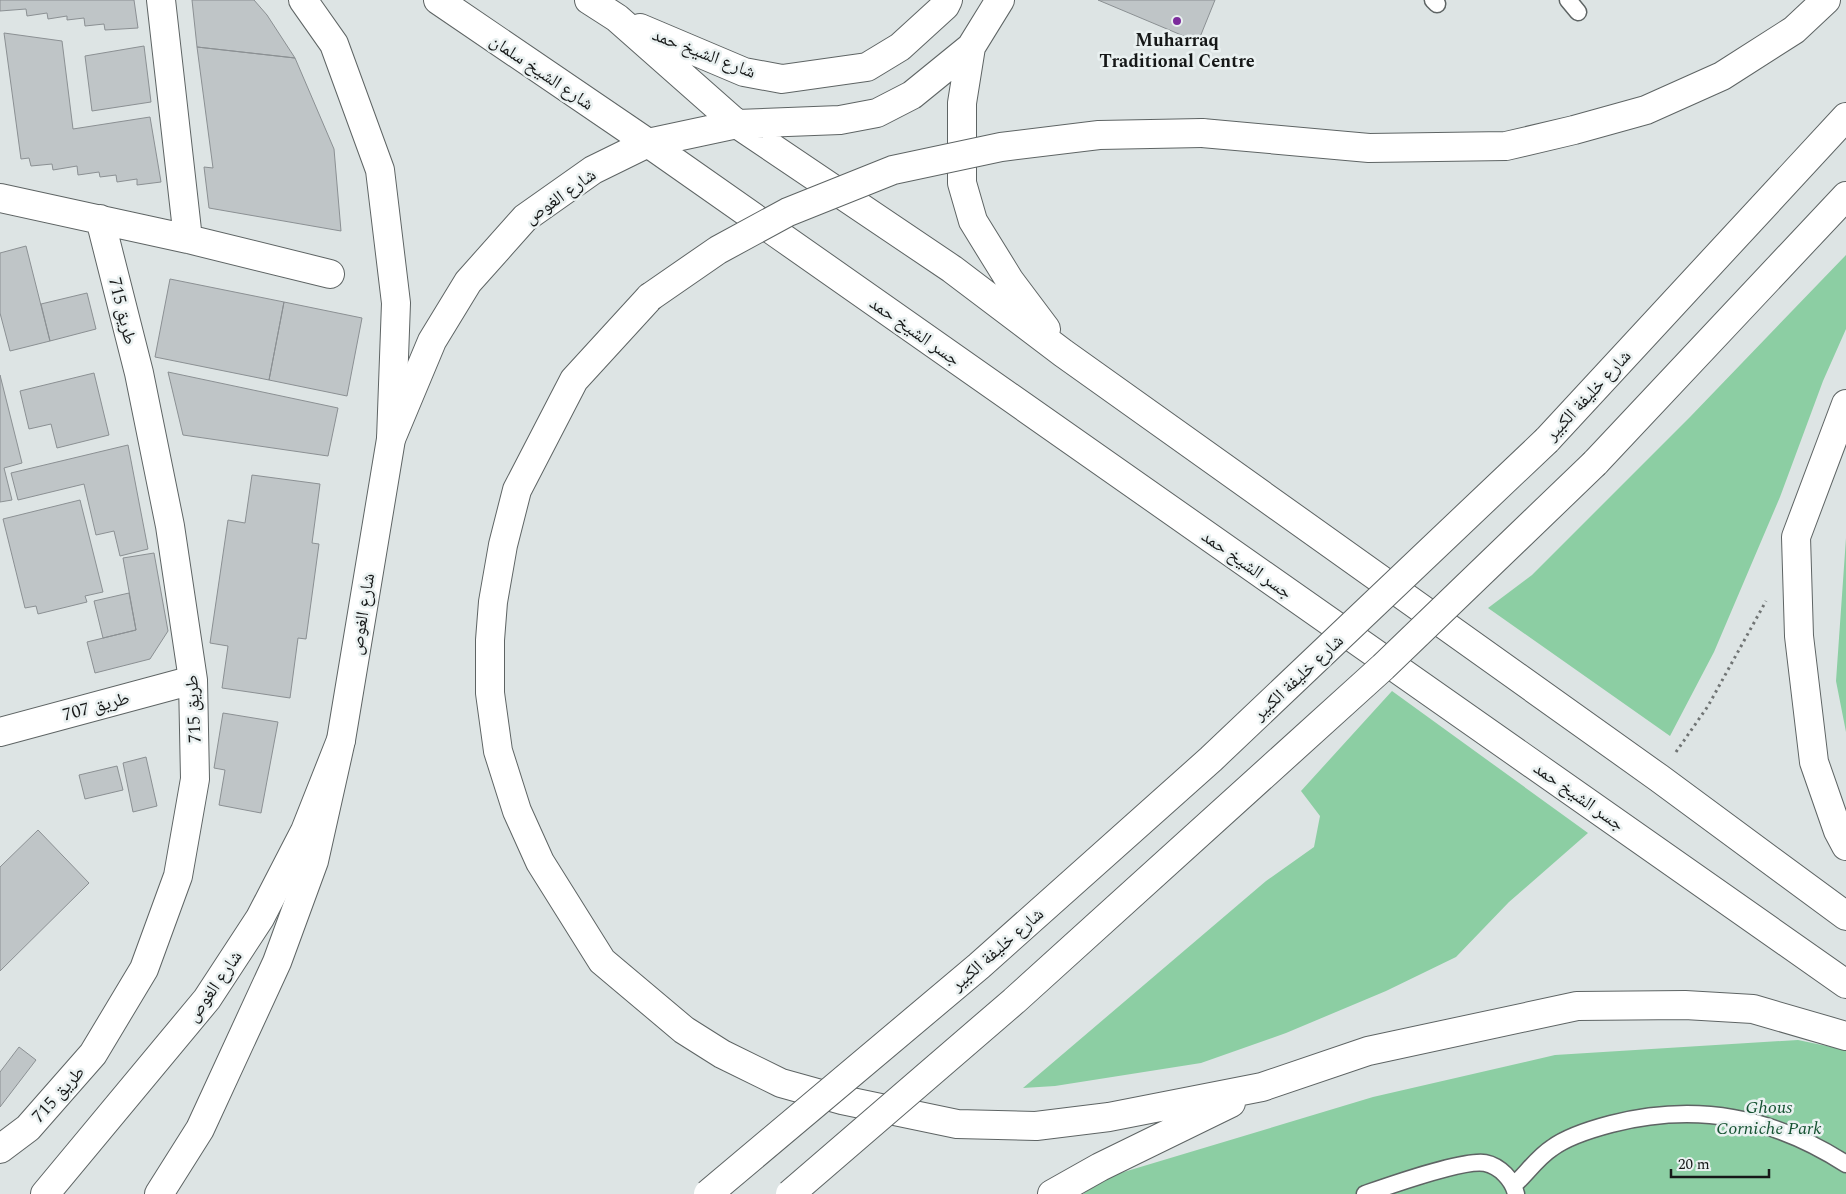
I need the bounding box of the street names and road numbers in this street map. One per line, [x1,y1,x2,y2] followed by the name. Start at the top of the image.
[648,21,760,86] street label: شارع الشيخ حمد
[484,28,599,117] street label: شارع الشيخ سلمان
[519,162,602,231] street label: شارع الغوص
[101,275,144,348] street label: طريق 715
[864,290,966,373] street label: جسر الشيخ حمد
[1538,344,1638,448] street label: شارع خليفة الكبير
[1196,523,1298,606] street label: جسر الشيخ حمد
[343,571,382,657] street label: شارع الغوص
[1246,628,1350,727] street label: شارع خليفة الكبير
[178,674,209,744] street label: طريق 715
[60,685,133,728] street label: طريق 707
[1528,755,1630,838] street label: جسر الشيخ حمد
[944,901,1050,998] street label: شارع خليفة الكبير
[180,945,249,1028] street label: شارع الغوص
[25,1060,91,1129] street label: طريق 715

